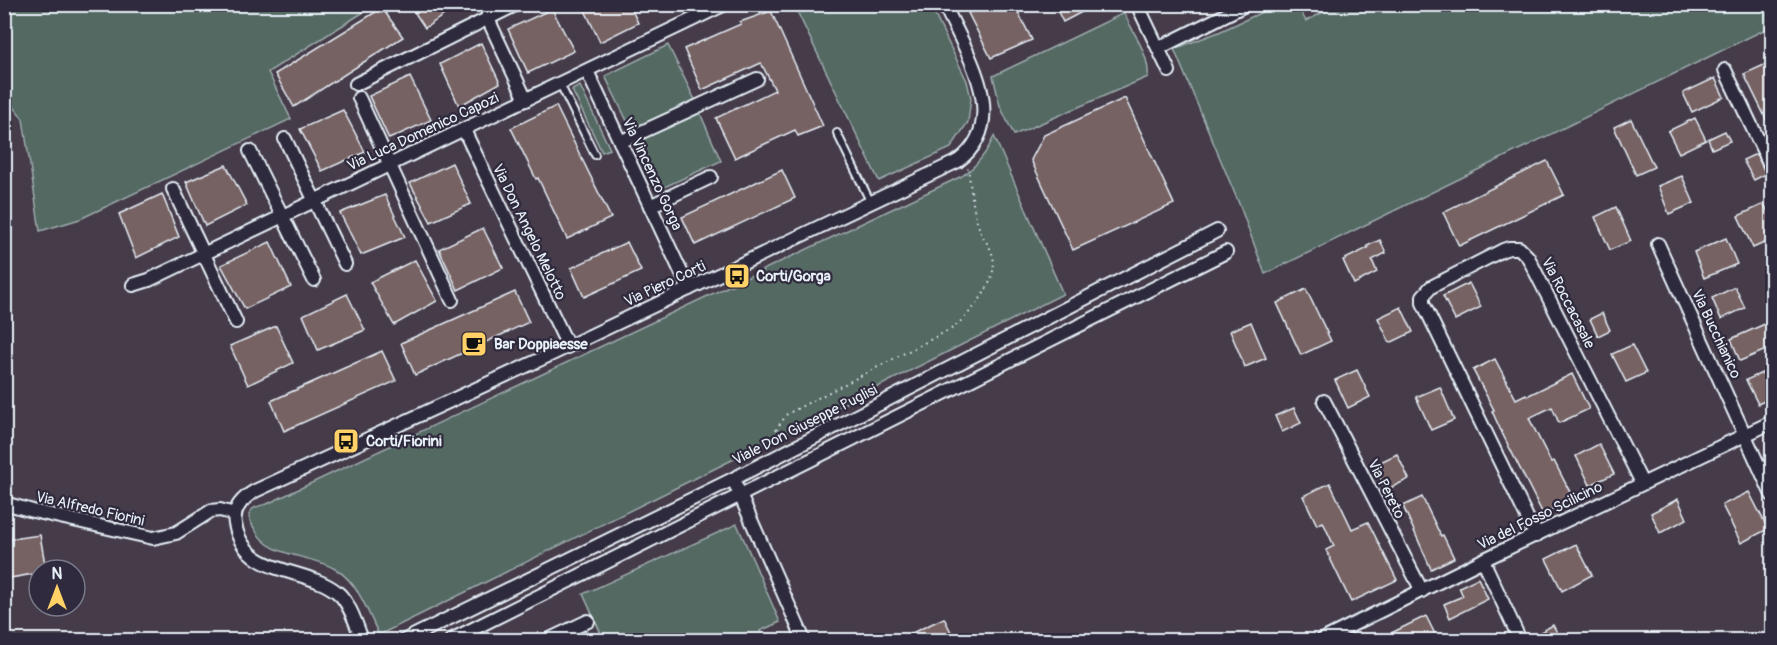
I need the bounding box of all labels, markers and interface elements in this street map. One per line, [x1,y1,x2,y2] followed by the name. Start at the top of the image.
[344,88,502,175] street label: Via Luca Domenico Capozi
[618,115,686,233] street label: Via Vincenzo Gorga
[488,161,570,303] street label: Via Don Angelo Melotto
[1537,254,1599,352] street label: Via Roccacasale
[621,257,709,311] street label: Via Piero Corti
[722,261,752,291] bus stop icon: Corti/Gorga
[756,267,831,286] place label: Corti/Gorga
[1687,286,1745,382] street label: Via Bucchianico
[459,329,489,359] cafe icon: Bar Doppiaesse
[494,335,588,354] place label: Bar Doppiaesse
[729,380,881,470] street label: Viale Don Giuseppe Puglisi
[331,426,361,456] bus stop icon: Corti/Fiorini
[366,432,442,451] place label: Corti/Fiorini
[1363,456,1409,522] street label: Via Pereto
[1474,477,1606,555] street label: Via del Fosso Scilicino
[34,487,146,531] street label: Via Alfredo Fiorini
[27,558,87,618] north arrow
[52,564,63,584] text: N

